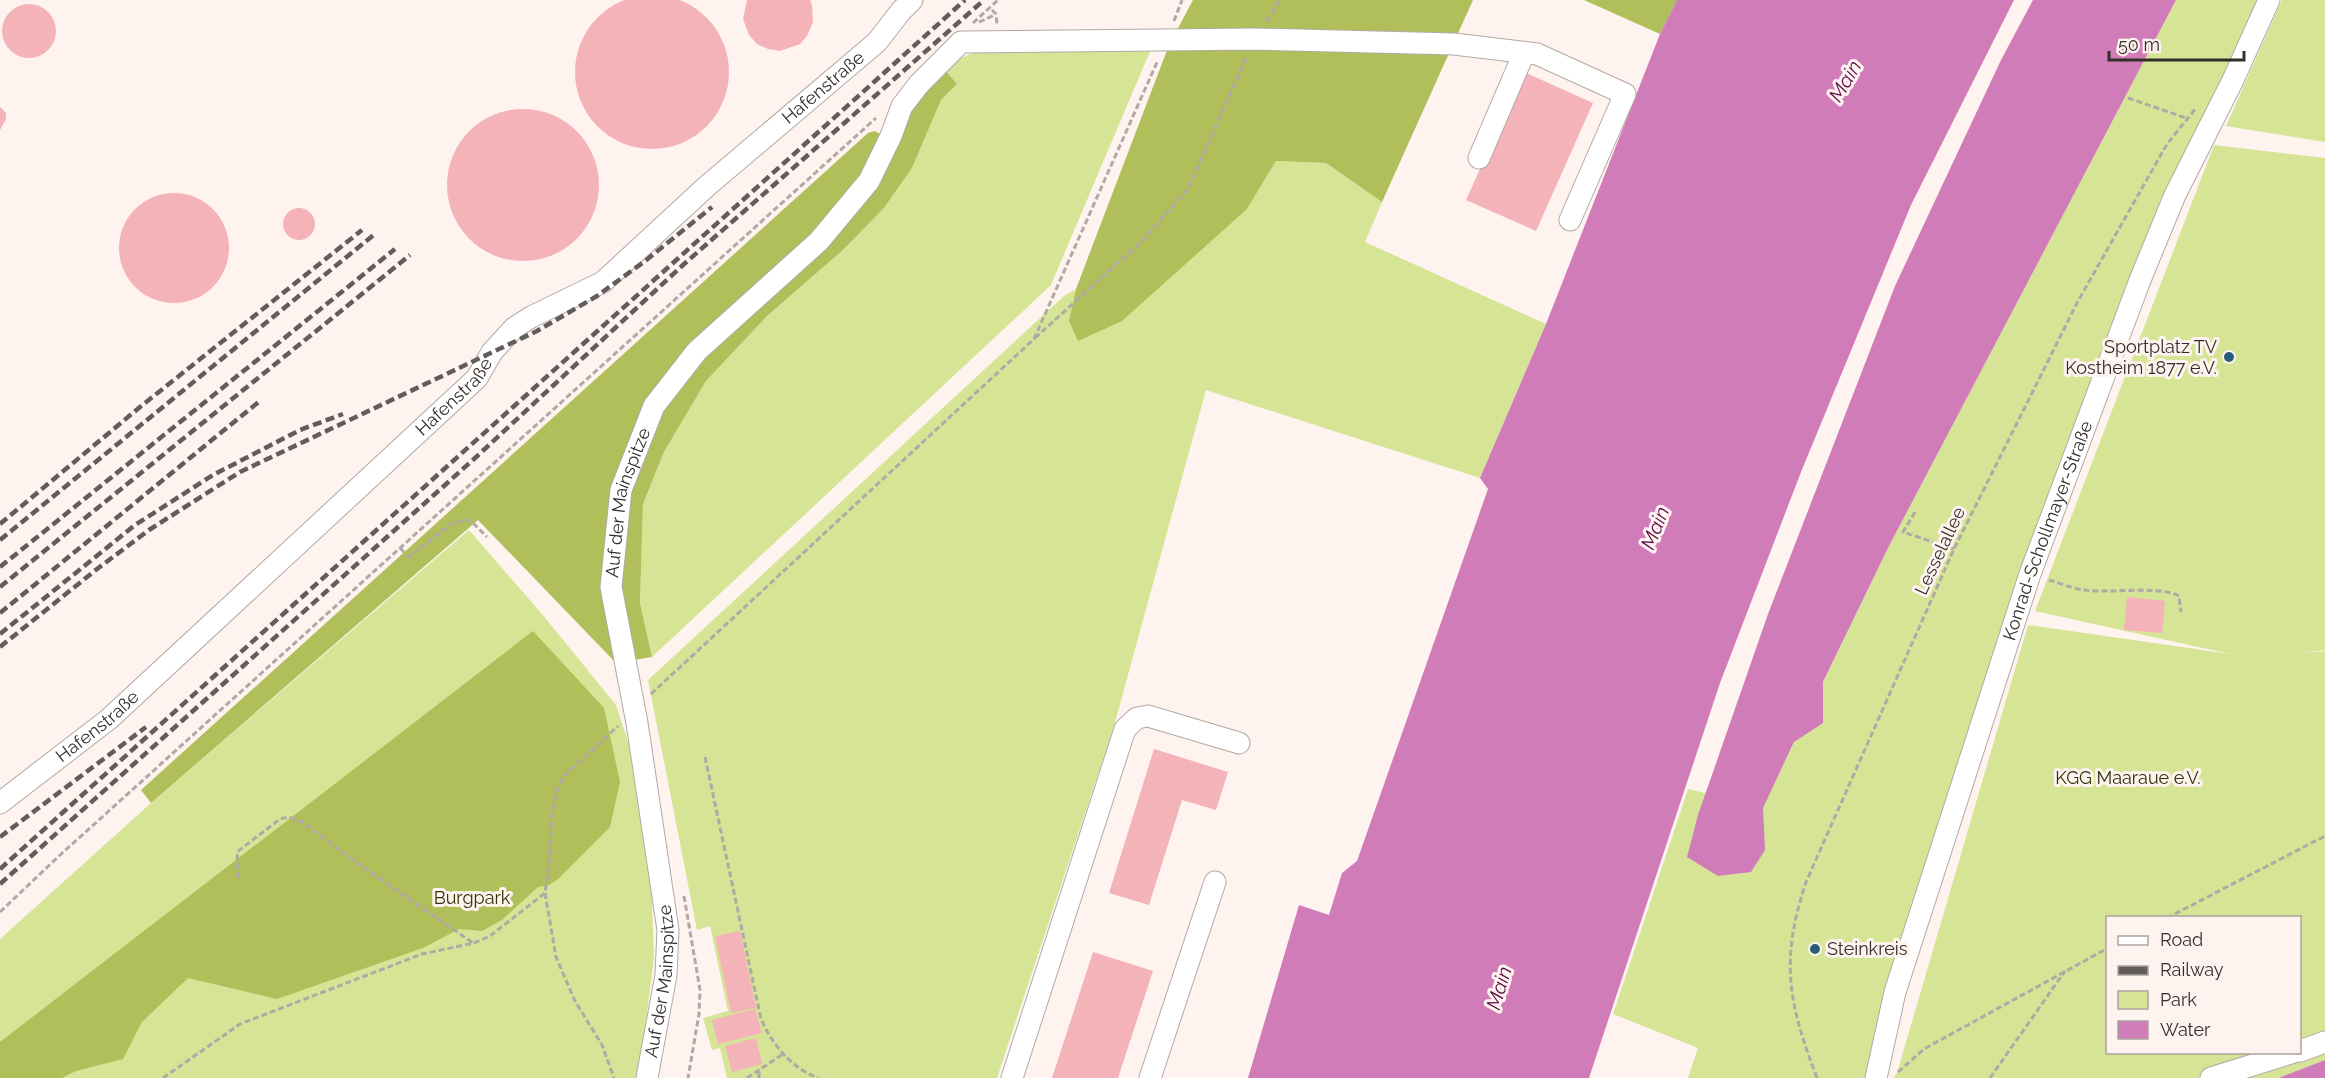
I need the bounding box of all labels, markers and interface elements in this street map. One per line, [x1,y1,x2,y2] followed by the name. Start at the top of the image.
[2109,24,2244,62] scale bar
[2118,34,2160,55] text: 50 m
[778,46,869,128] street label: Hafenstraße
[1823,56,1867,106] water label: Main
[2065,336,2217,378] place label: Sportplatz TV Kostheim 1877 e.V.
[2222,350,2236,364] marker: Sportplatz TV Kostheim 1877 e.V.
[411,354,496,440] street label: Hafenstraße
[1998,418,2096,643] street label: Konrad-Schollmayer-Straße
[601,424,655,579] street label: Auf der Mainspitze
[1636,503,1674,553] water label: Main
[1910,503,1969,598] street label: Lesselallee
[51,686,143,766] street label: Hafenstraße
[2055,767,2201,788] park label: KGG Maaraue e.V.
[434,887,511,908] park label: Burgpark
[640,903,678,1059] street label: Auf der Mainspitze
[2106,916,2301,1054] legend
[2160,929,2203,950] text: Road
[1827,938,1908,959] place label: Steinkreis
[1808,942,1822,956] marker: Steinkreis
[2160,959,2224,980] text: Railway
[1481,963,1517,1013] water label: Main
[2160,989,2197,1010] text: Park
[2160,1019,2211,1040] text: Water

